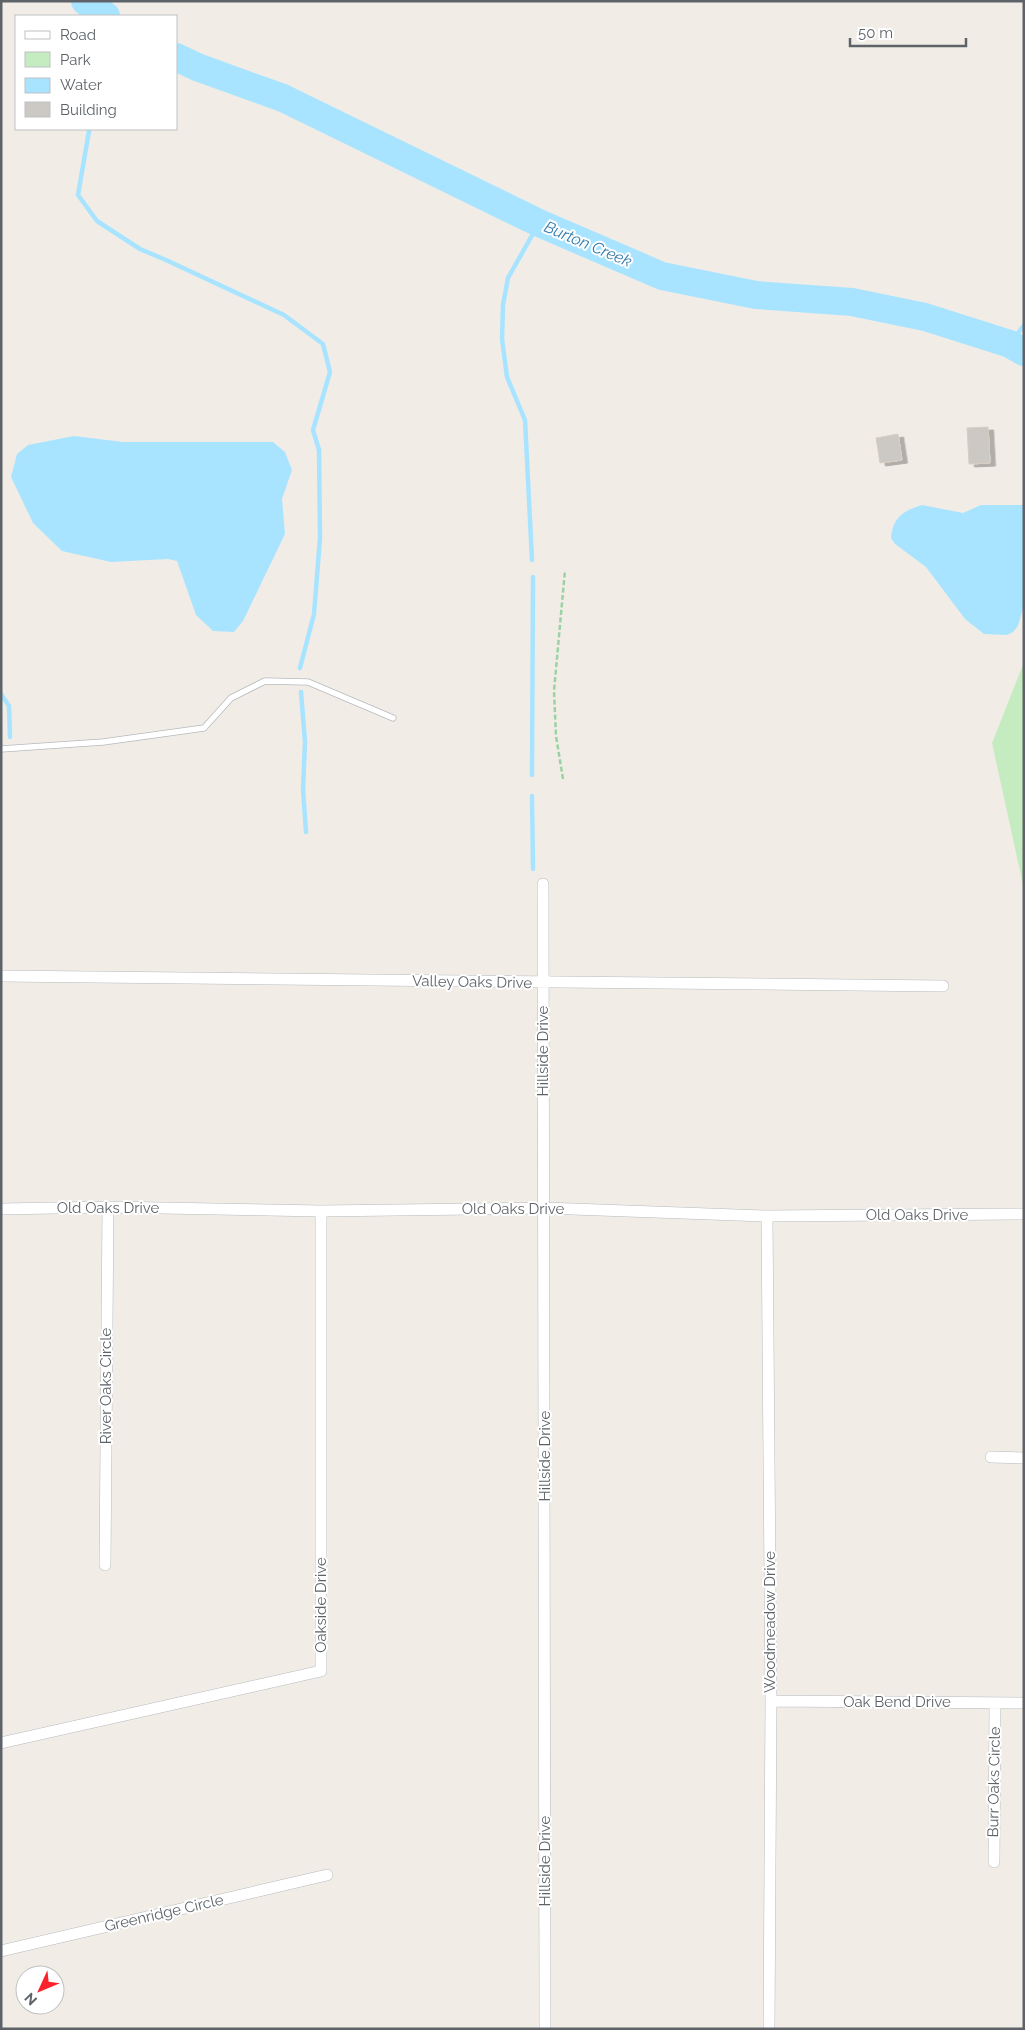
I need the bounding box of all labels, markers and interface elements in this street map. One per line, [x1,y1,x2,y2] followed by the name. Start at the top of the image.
[15,15,178,130] legend
[850,15,966,47] scale bar
[858,24,893,42] text: 50 m
[60,26,96,44] text: Road
[60,51,91,69] text: Park
[60,76,103,94] text: Water
[60,101,117,119] text: Building
[541,217,635,271] water label: Burton Creek
[412,972,532,992] street label: Valley Oaks Drive
[534,1005,552,1096] street label: Hillside Drive
[57,1199,160,1217] street label: Old Oaks Drive
[462,1200,565,1218] street label: Old Oaks Drive
[866,1206,969,1224] street label: Old Oaks Drive
[97,1328,115,1444] street label: River Oaks Circle
[536,1410,554,1501] street label: Hillside Drive
[761,1551,779,1693] street label: Woodmeadow Drive
[312,1557,330,1653] street label: Oakside Drive
[843,1693,951,1711] street label: Oak Bend Drive
[984,1726,1004,1838] street label: Burr Oaks Circle
[536,1815,554,1906] street label: Hillside Drive
[103,1891,225,1935] street label: Greenridge Circle
[15,1965,65,2015] north arrow
[21,1990,40,2008] text: N

